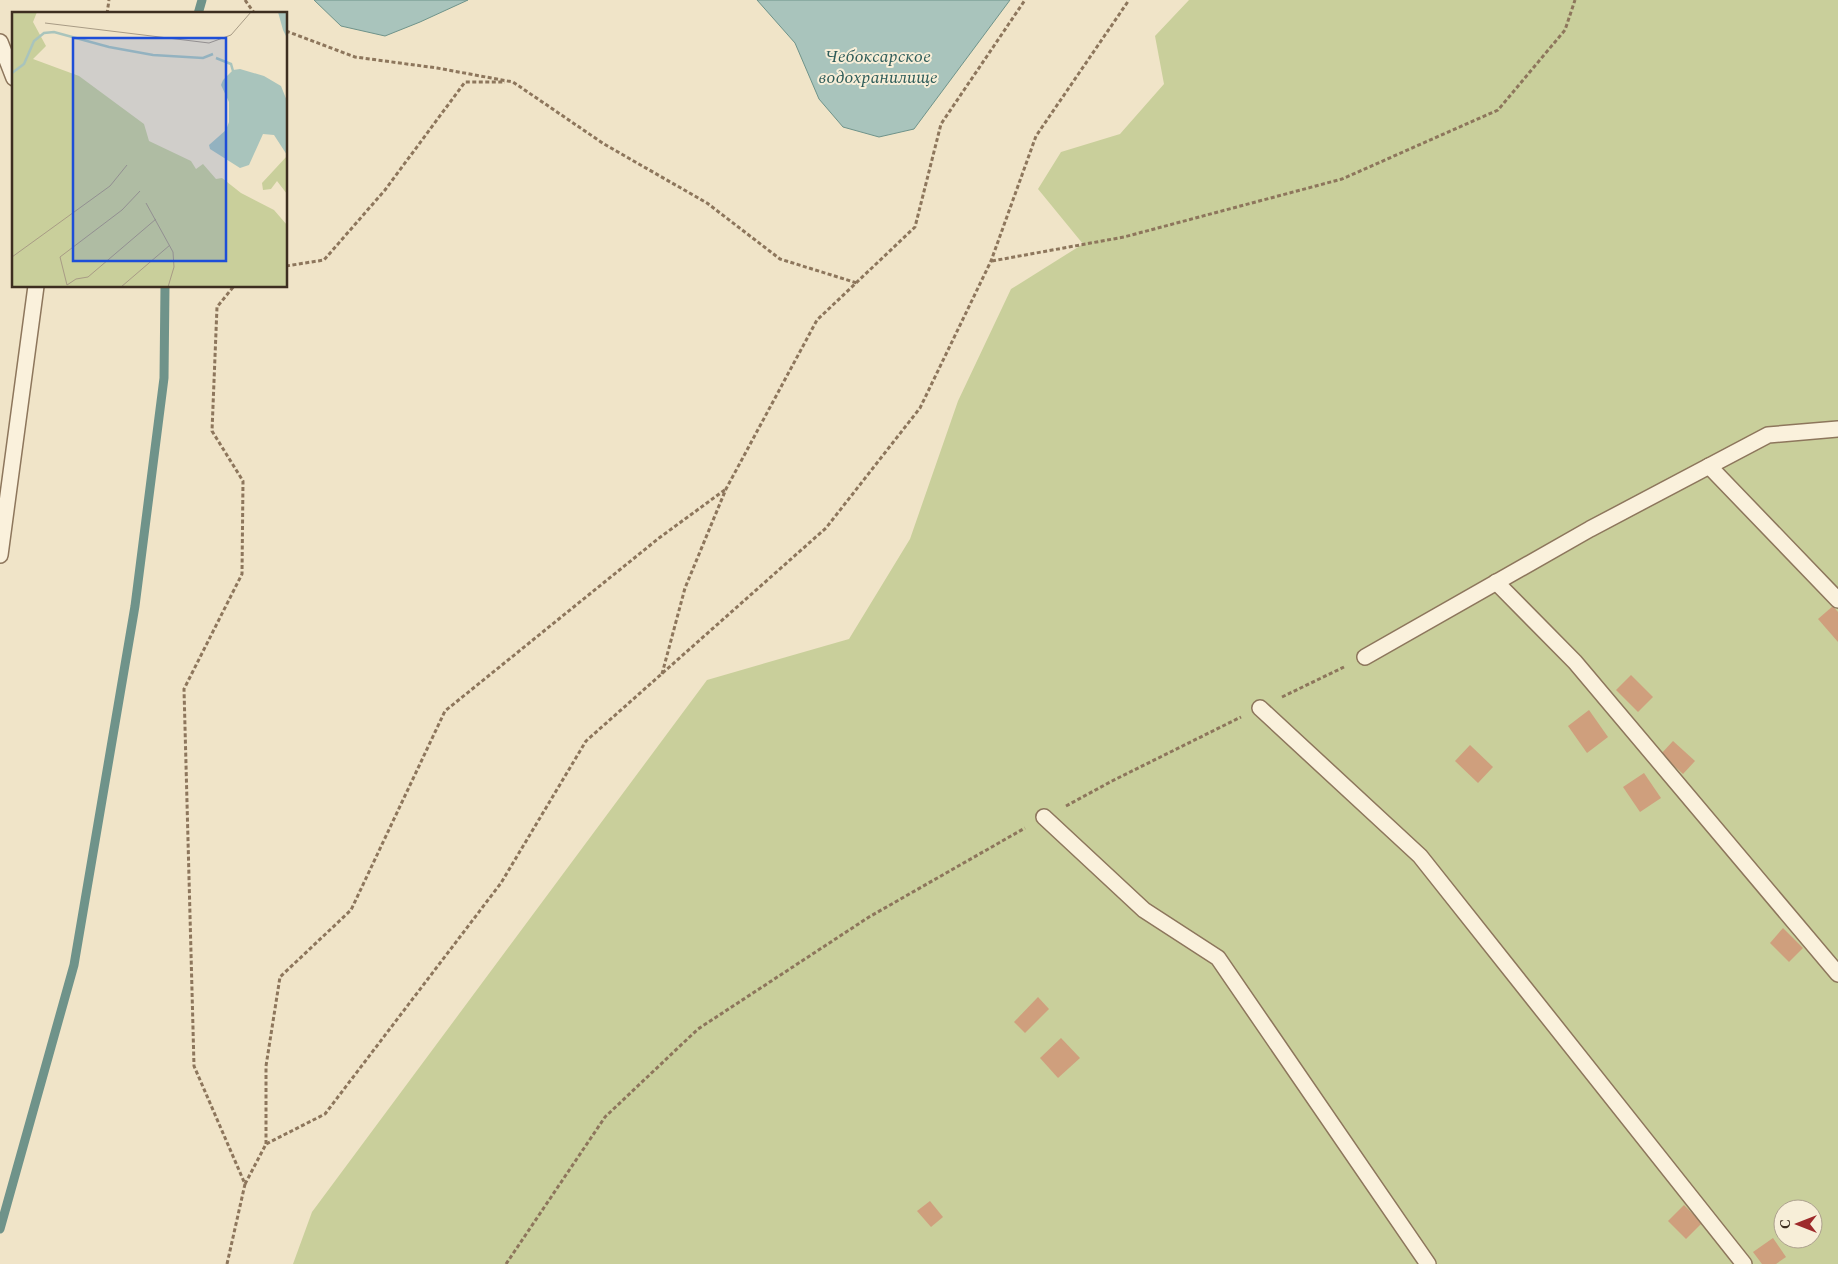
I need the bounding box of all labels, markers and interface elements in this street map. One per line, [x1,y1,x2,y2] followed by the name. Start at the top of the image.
[12,12,288,288] inset map
[818,43,938,91] water label: Чебоксарское водохранилище
[1773,1199,1823,1249] north arrow
[1775,1219,1796,1229] text: С

